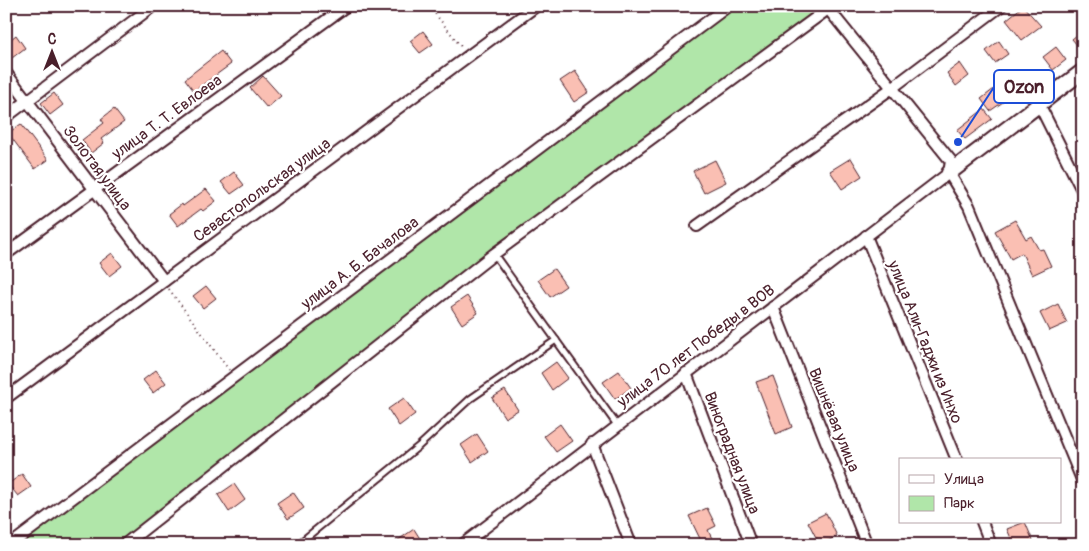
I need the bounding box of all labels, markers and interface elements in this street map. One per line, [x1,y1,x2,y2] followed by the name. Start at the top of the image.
[28,28,78,78] north arrow
[48,31,57,48] text: С
[107,70,226,164] street label: улица Т. Т. Евлоева
[994,70,1054,103] callout: Ozon
[1004,76,1044,99] text: Ozon
[58,121,136,215] street label: Золотая улица
[190,134,334,246] street label: Севастопольская улица
[296,212,423,314] street label: улица А. Б. Бачалова
[883,257,967,427] street label: улица Али-Гаджи из Инхо
[612,280,779,412] street label: улица 70 лет Победы в ВОВ
[804,365,864,475] street label: Вишнёвая улица
[700,389,764,517] street label: Виноградная улица
[899,458,1062,524] legend
[944,470,984,489] text: Улица
[944,494,975,513] text: Парк

